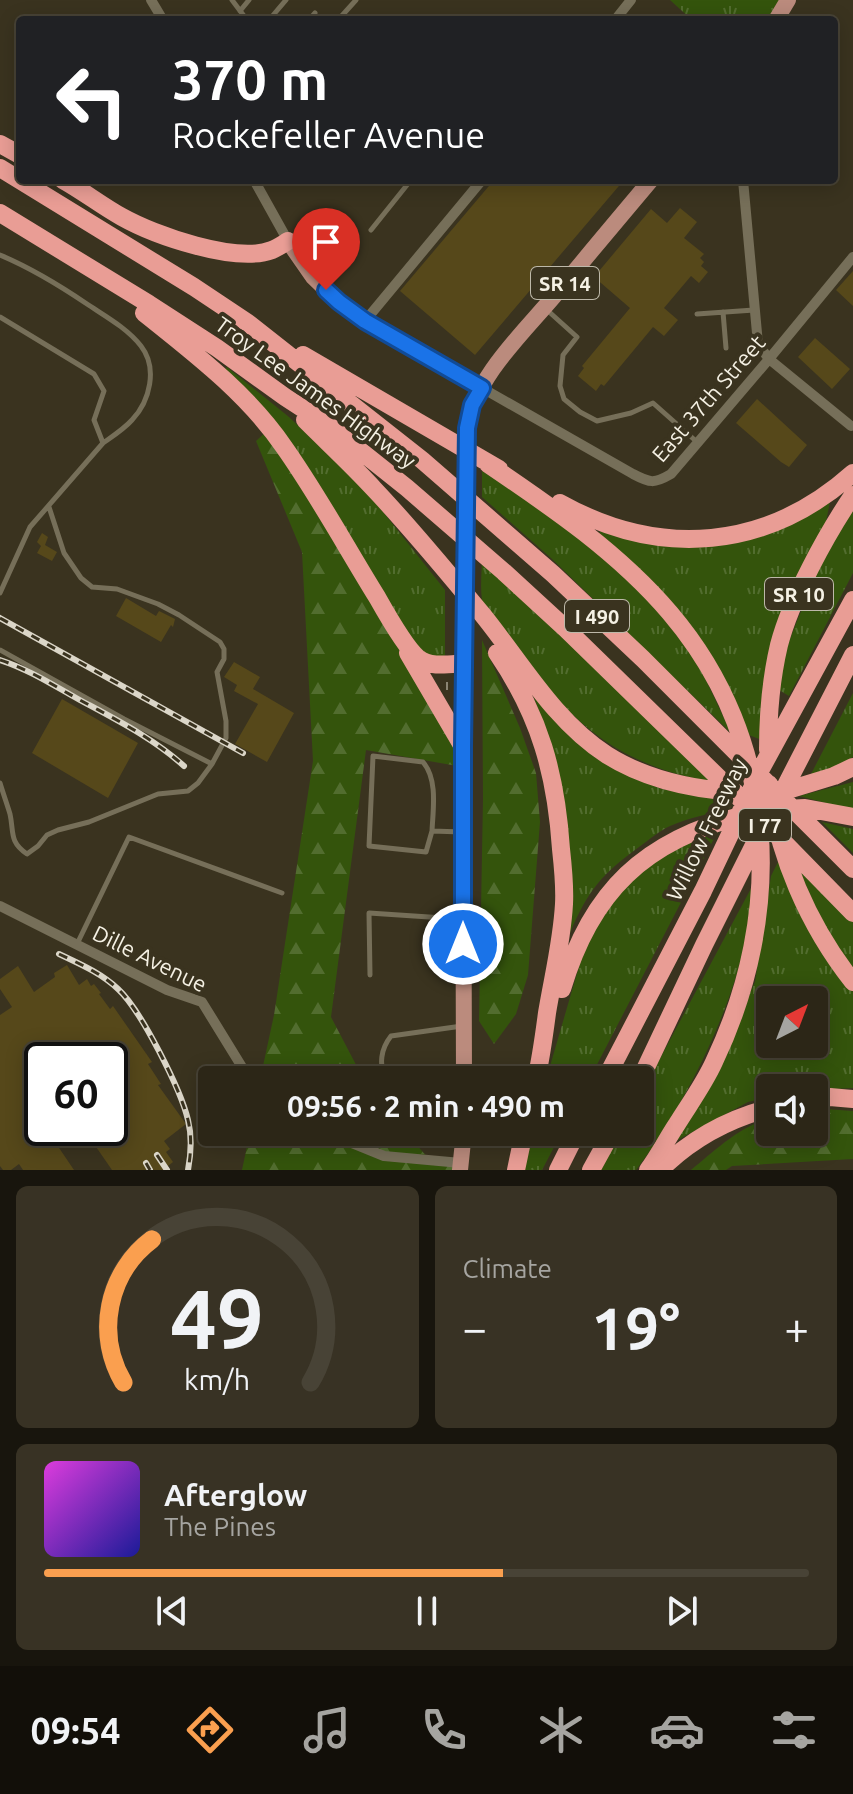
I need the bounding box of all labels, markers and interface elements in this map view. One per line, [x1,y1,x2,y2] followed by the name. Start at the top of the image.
[40,48,144,152] icon: left
[172,48,328,111] text: 370 m
[172,114,485,155] text: Rockefeller Avenue
[292,208,360,290] pin
[304,220,348,264] icon: arrive
[531,267,599,299] road number: SR 14
[211,311,421,473] street label: Troy Lee James Highway
[646,329,770,466] street label: East 37th Street
[765,578,833,610] road number: SR 10
[565,600,629,632] road number: I 490
[661,753,751,904] street label: Willow Freeway
[739,809,791,841] road number: I 77
[421,902,505,986] position arrow
[89,920,211,996] street label: Dille Avenue
[756,986,828,1058] north arrow
[756,986,828,1146] map controls
[24,1042,128,1146] speed limit sign: 60
[756,1074,828,1146] button: sound
[287,1089,565,1123] text: 09:56 · 2 min · 490 m
[463,1254,552,1283] text: Climate
[170,1271,264,1365] text: 49
[591,1294,680,1361] text: 19°
[463,1303,487,1352] text: −
[784,1303,809,1352] text: +
[184,1363,250,1395] text: km/h
[164,1478,307,1512] text: Afterglow
[164,1512,276,1541] text: The Pines
[150,1589,194,1633] icon: previous
[405,1589,449,1633] icon: pause
[660,1589,704,1633] icon: next
[182,1702,238,1758] icon: directions
[299,1702,355,1758] icon: music
[416,1702,472,1758] icon: phone
[533,1702,589,1758] icon: climate
[649,1702,705,1758] icon: car
[766,1702,822,1758] icon: filters
[30,1710,121,1751] text: 09:54

